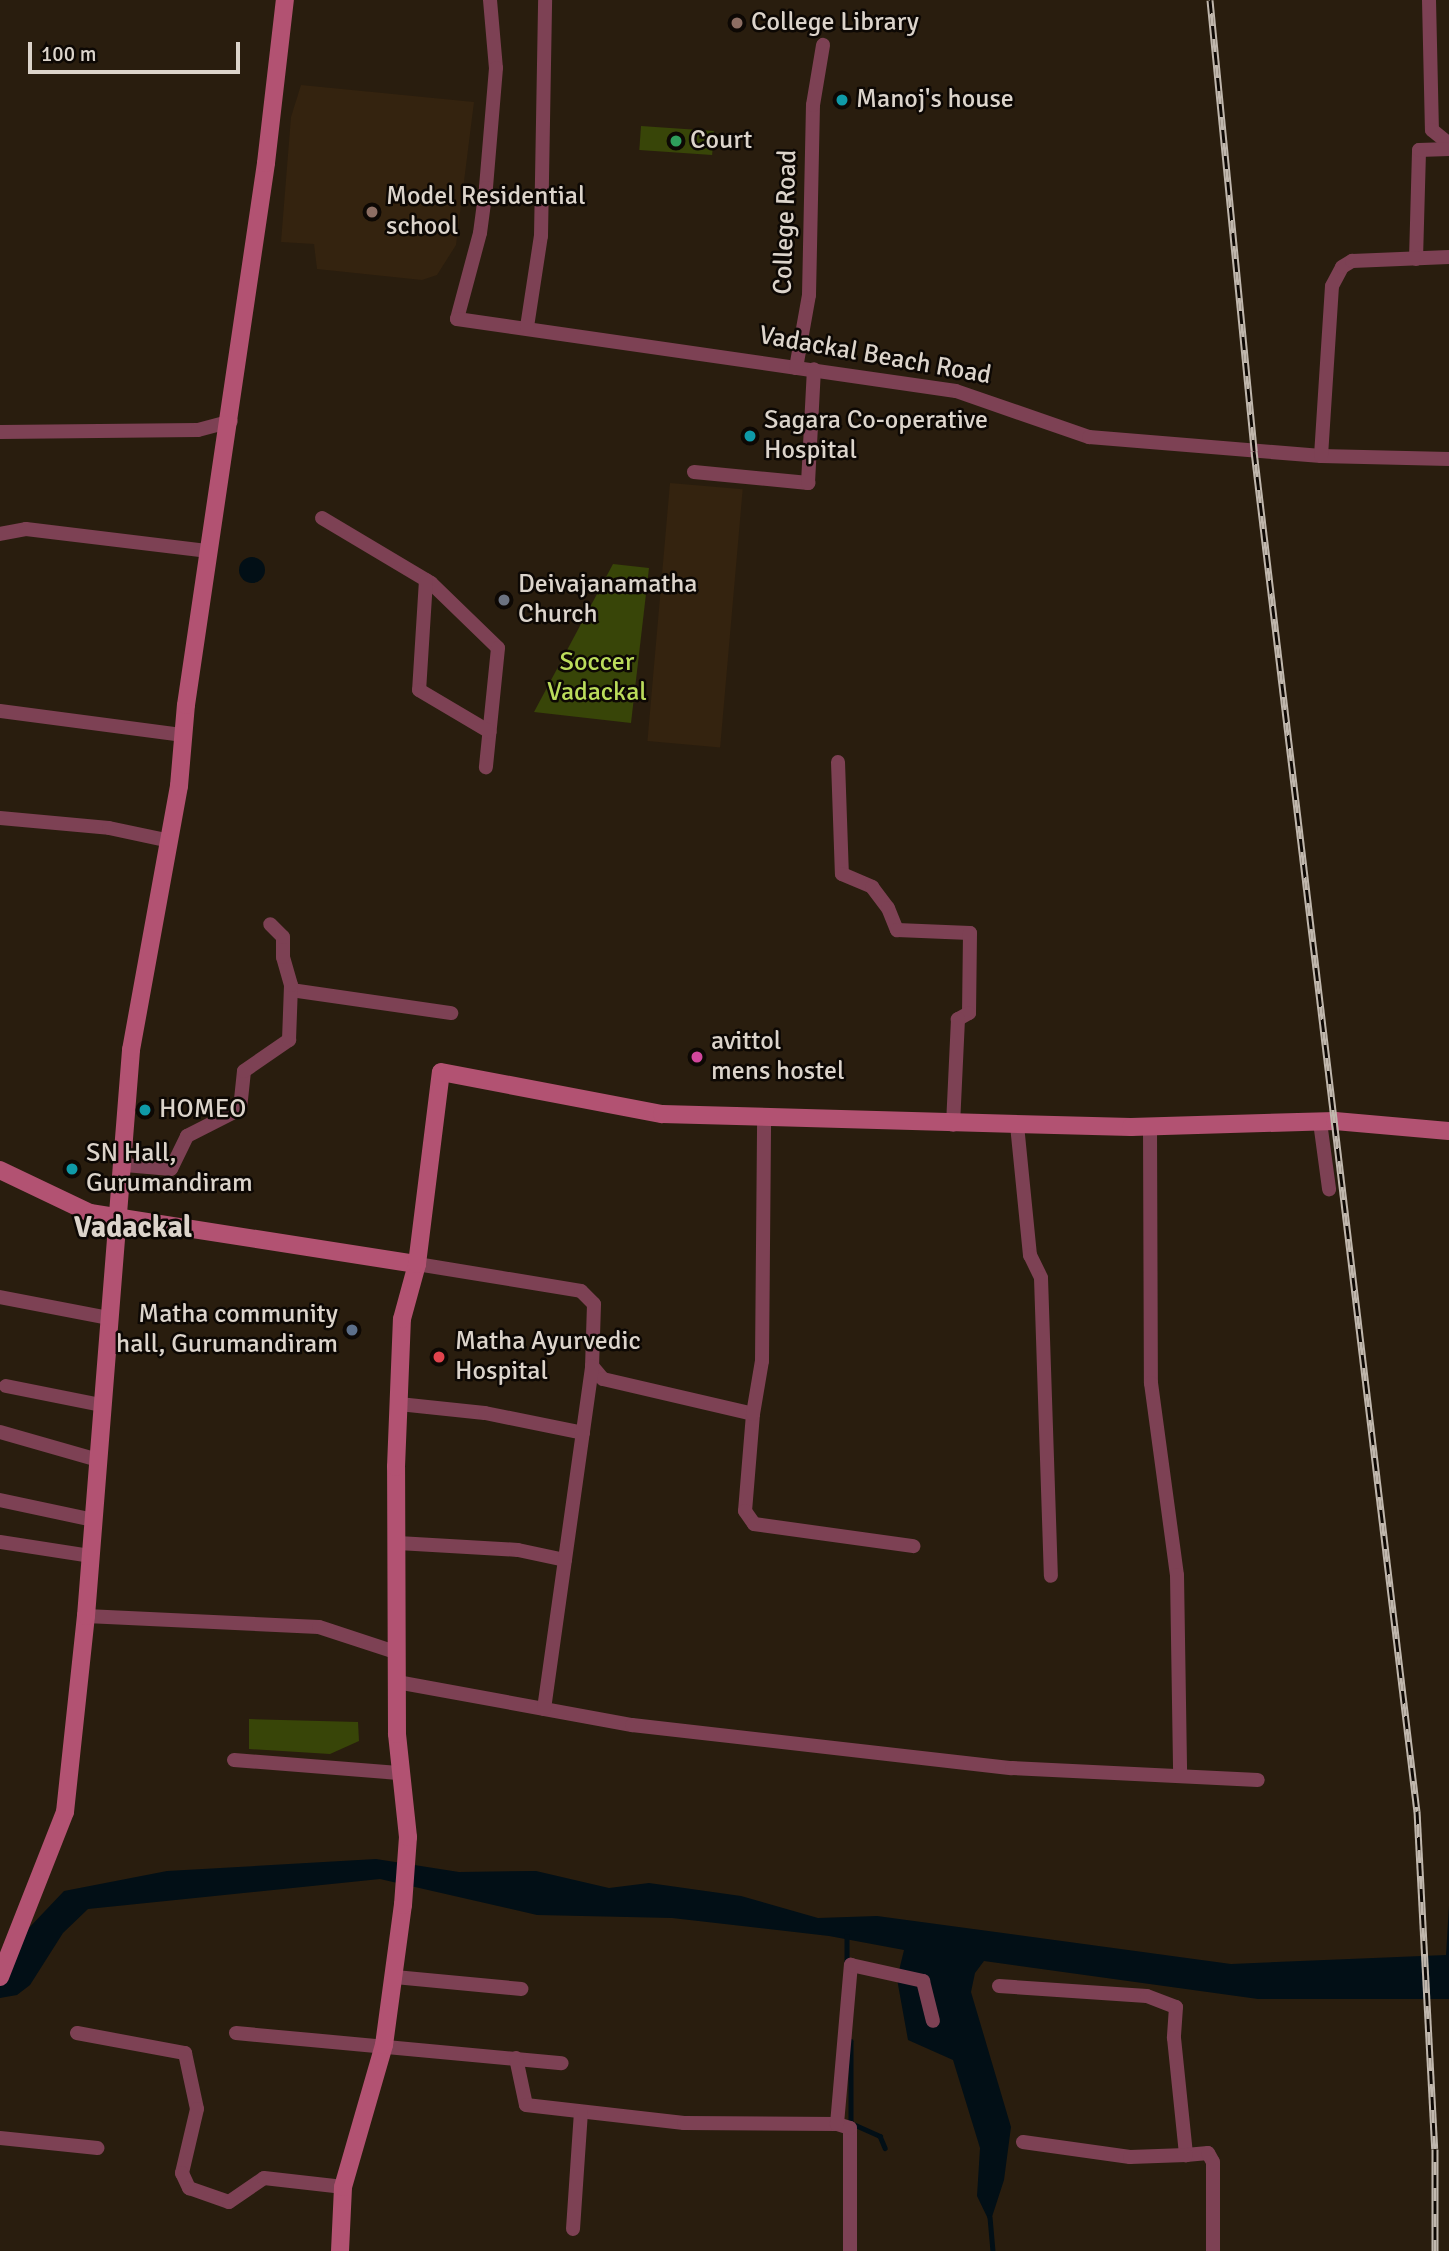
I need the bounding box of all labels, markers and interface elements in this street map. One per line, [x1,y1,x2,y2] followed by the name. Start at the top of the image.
[751,7,919,39] place label: College Library
[729,15,745,31] marker: College Library
[32,28,243,72] scale bar
[41,41,96,67] text: 100 m
[856,84,1014,116] place label: Manoj's house
[834,92,850,108] marker: Manoj's house
[690,125,752,157] place label: Court
[668,133,684,149] marker: Court
[768,149,804,295] street label: College Road
[386,181,586,242] place label: Model Residential school
[364,204,380,220] marker: Model Residential school
[756,320,994,392] street label: Vadackal Beach Road
[764,405,988,466] place label: Sagara Co-operative Hospital
[742,428,758,444] marker: Sagara Co-operative Hospital
[518,569,698,630] place label: Deivajanamatha Church
[496,592,512,608] marker: Deivajanamatha Church
[547,647,647,708] park label: Soccer Vadackal
[711,1026,845,1088] place label: avittol mens hostel
[689,1049,705,1065] marker: avittol mens hostel
[159,1094,246,1126] place label: HOMEO
[137,1102,153,1118] marker: HOMEO
[86,1138,253,1200] place label: SN Hall, Gurumandiram
[64,1161,80,1177] marker: SN Hall, Gurumandiram
[74,1210,192,1246] district label: Vadackal
[116,1299,338,1360] place label: Matha community hall, Gurumandiram
[344,1322,360,1338] marker: Matha community hall, Gurumandiram
[455,1326,641,1388] place label: Matha Ayurvedic Hospital
[429,1347,449,1367] marker: Matha Ayurvedic Hospital

